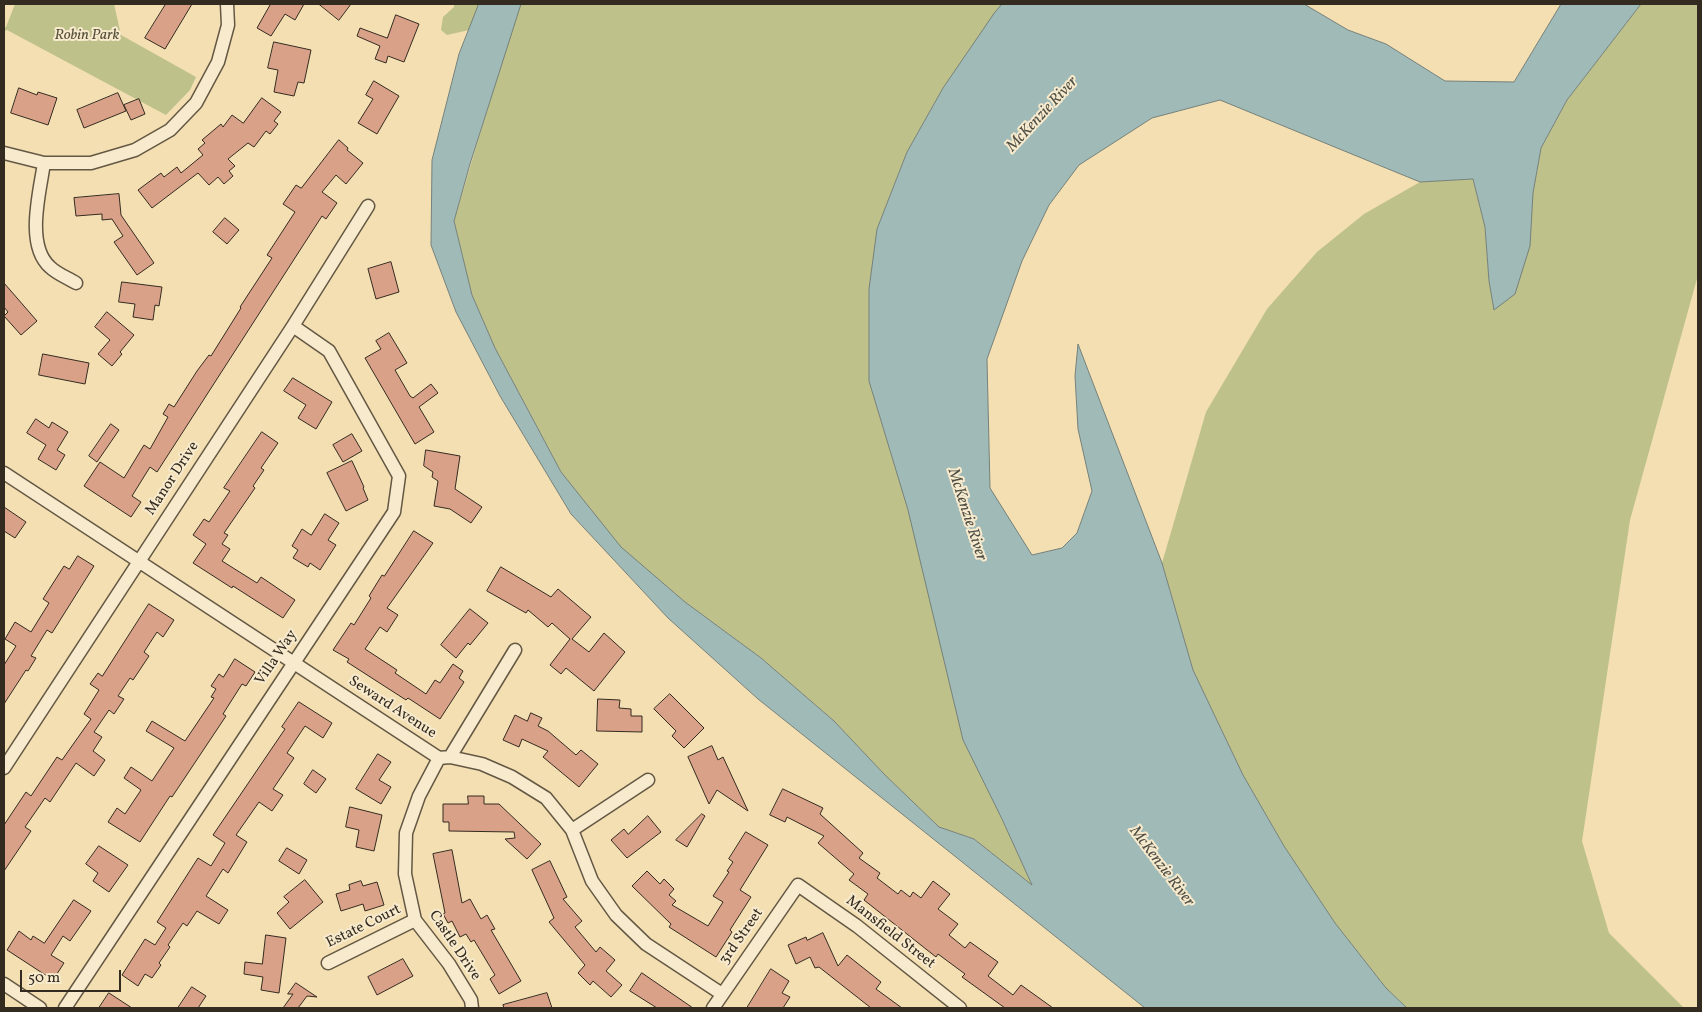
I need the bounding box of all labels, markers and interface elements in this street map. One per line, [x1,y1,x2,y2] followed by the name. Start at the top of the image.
[54,27,120,45] park label: Robin Park
[1003,73,1083,157] water label: McKenzie River
[142,439,204,519] street label: Manor Drive
[942,466,990,564] water label: McKenzie River
[252,627,302,689] street label: Villa Way
[345,673,439,743] street label: Seward Avenue
[1124,823,1198,911] water label: McKenzie River
[842,892,938,974] street label: Mansfield Street
[324,901,404,953] street label: Estate Court
[716,905,768,969] street label: 3rd Street
[424,908,484,984] street label: Castle Drive
[22,960,124,992] scale bar
[28,968,60,989] text: 50 m

